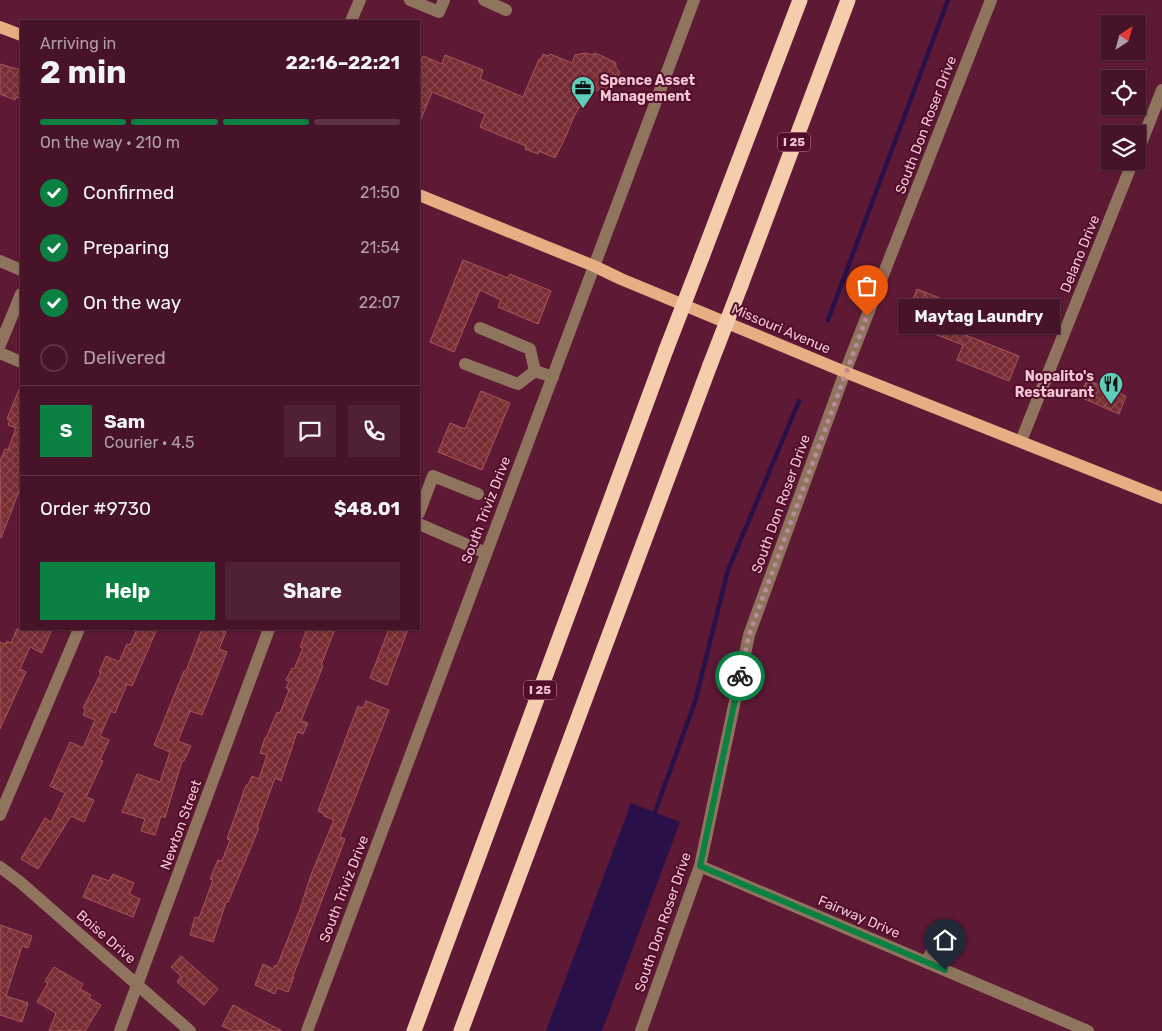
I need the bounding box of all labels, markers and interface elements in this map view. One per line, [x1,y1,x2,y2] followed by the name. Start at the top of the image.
[1101,15,1146,60] north arrow
[1101,15,1146,170] map controls
[40,34,116,53] text: Arriving in
[286,51,400,74] text: 22:16–22:21
[40,53,127,91] text: 2 min
[892,53,960,196] street label: South Don Roser Drive
[1101,70,1146,115] button: locate
[600,72,695,105] place label: Spence Asset Management
[570,75,596,109] office icon: Spence Asset Management
[1101,125,1146,170] button: layers
[778,132,810,152] road number: I 25
[40,133,180,152] text: On the way · 210 m
[40,179,68,207] icon: check
[83,181,174,204] text: Confirmed
[360,183,400,202] text: 21:50
[1057,213,1103,295] street label: Delano Drive
[40,234,68,262] icon: check
[83,236,169,259] text: Preparing
[360,238,400,257] text: 21:54
[846,265,888,316] pin
[853,272,881,300] icon: bag
[40,289,68,317] icon: check
[83,291,181,314] text: On the way
[359,293,400,312] text: 22:07
[897,298,1060,334] callout: Maytag Laundry
[729,300,833,358] street label: Missouri Avenue
[915,307,1043,326] text: Maytag Laundry
[83,346,166,369] text: Delivered
[1015,368,1094,401] place label: Nopalito's Restaurant
[1098,371,1124,405] restaurant icon: Nopalito's Restaurant
[284,405,336,457] button: chat
[348,405,400,457] button: phone
[104,410,145,433] text: Sam
[60,419,72,442] text: S
[748,432,814,576] street label: South Don Roser Drive
[104,433,194,452] text: Courier · 4.5
[458,454,514,566] street label: South Triviz Drive
[40,497,151,520] text: Order #9730
[334,497,400,520] text: $48.01
[40,562,215,620] button: Help
[225,562,400,620] button: Share
[715,651,765,701] courier
[726,662,754,690] icon: bike
[524,680,556,700] road number: I 25
[157,777,205,872] street label: Newton Street
[316,833,372,945] street label: South Triviz Drive
[631,850,695,994] street label: South Don Roser Drive
[816,892,903,942] street label: Fairway Drive
[73,907,139,967] street label: Boise Drive
[924,919,966,970] pin
[931,926,959,954] icon: home

